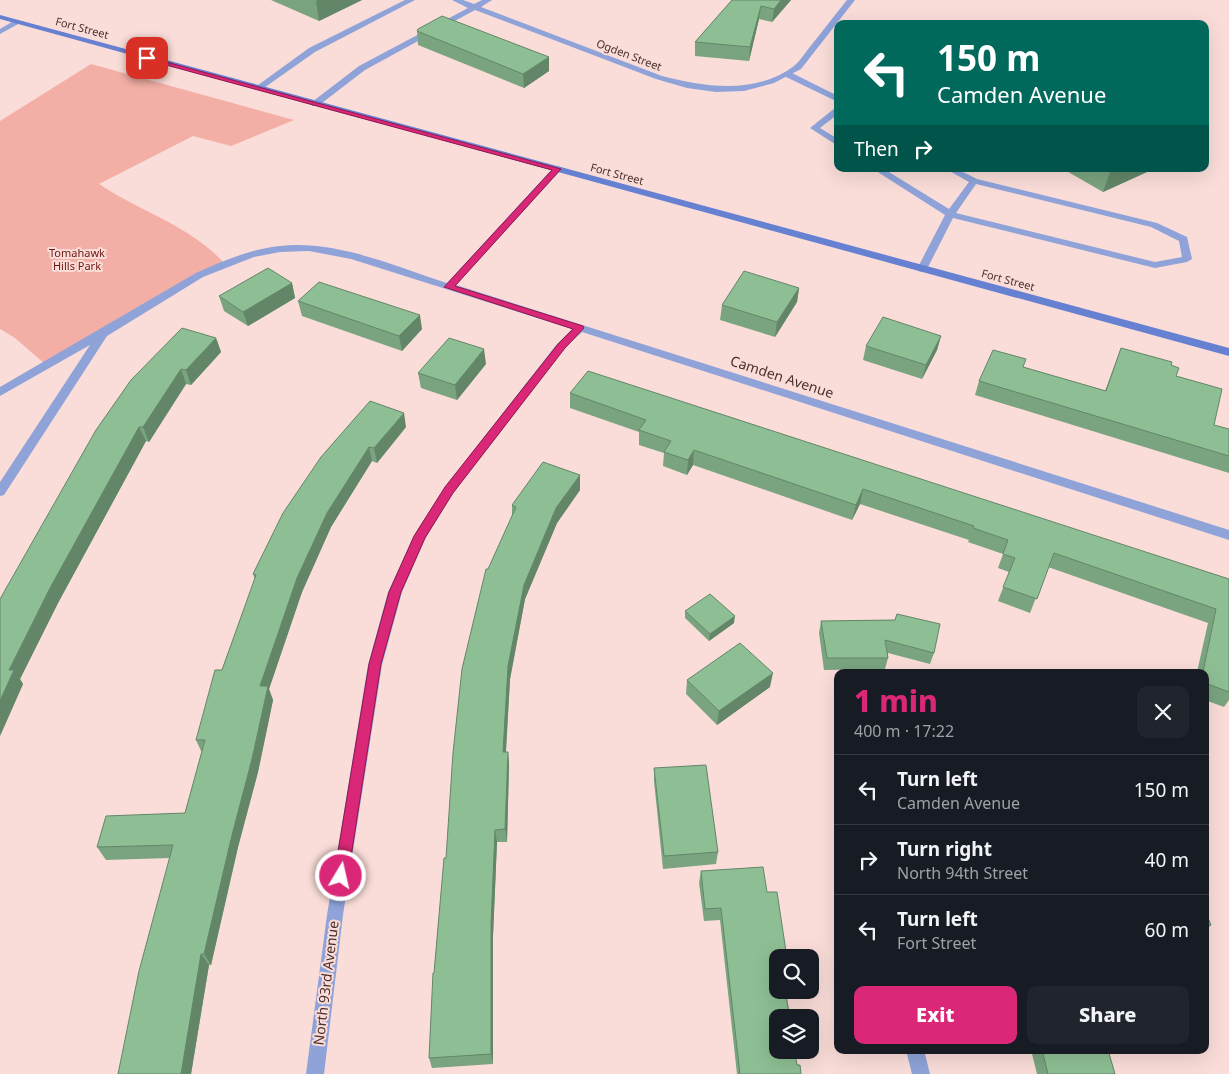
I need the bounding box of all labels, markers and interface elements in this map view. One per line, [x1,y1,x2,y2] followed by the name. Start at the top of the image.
[54,13,110,42] street label: Fort Street
[937,34,1040,81] text: 150 m
[594,35,664,74] street label: Ogden Street
[126,37,168,79] pin
[854,40,919,105] icon: left
[133,44,161,72] icon: arrive
[937,79,1106,109] text: Camden Avenue
[909,135,937,163] icon: right
[854,136,899,162] text: Then
[589,159,645,188] street label: Fort Street
[49,245,105,273] park label: Tomahawk Hills Park
[980,265,1036,294] street label: Fort Street
[728,351,836,402] street label: Camden Avenue
[854,680,938,721] text: 1 min
[1137,686,1189,738] button: close
[854,720,954,742] text: 400 m · 17:22
[897,766,978,792] text: Turn left
[854,776,882,804] icon: left
[1134,777,1189,803] text: 150 m
[897,792,1020,814] text: Camden Avenue
[897,836,992,862] text: Turn right
[854,846,882,874] icon: right
[1145,847,1189,873] text: 40 m
[314,849,366,901] position arrow
[897,862,1028,884] text: North 94th Street
[897,906,978,932] text: Turn left
[854,916,882,944] icon: left
[1145,917,1189,943] text: 60 m
[308,920,343,1046] street label: North 93rd Avenue
[897,932,976,954] text: Fort Street
[769,949,819,1059] map controls
[769,949,819,999] button: search
[854,986,1017,1044] button: Exit
[1027,986,1189,1044] button: Share
[769,1009,819,1059] button: layers

